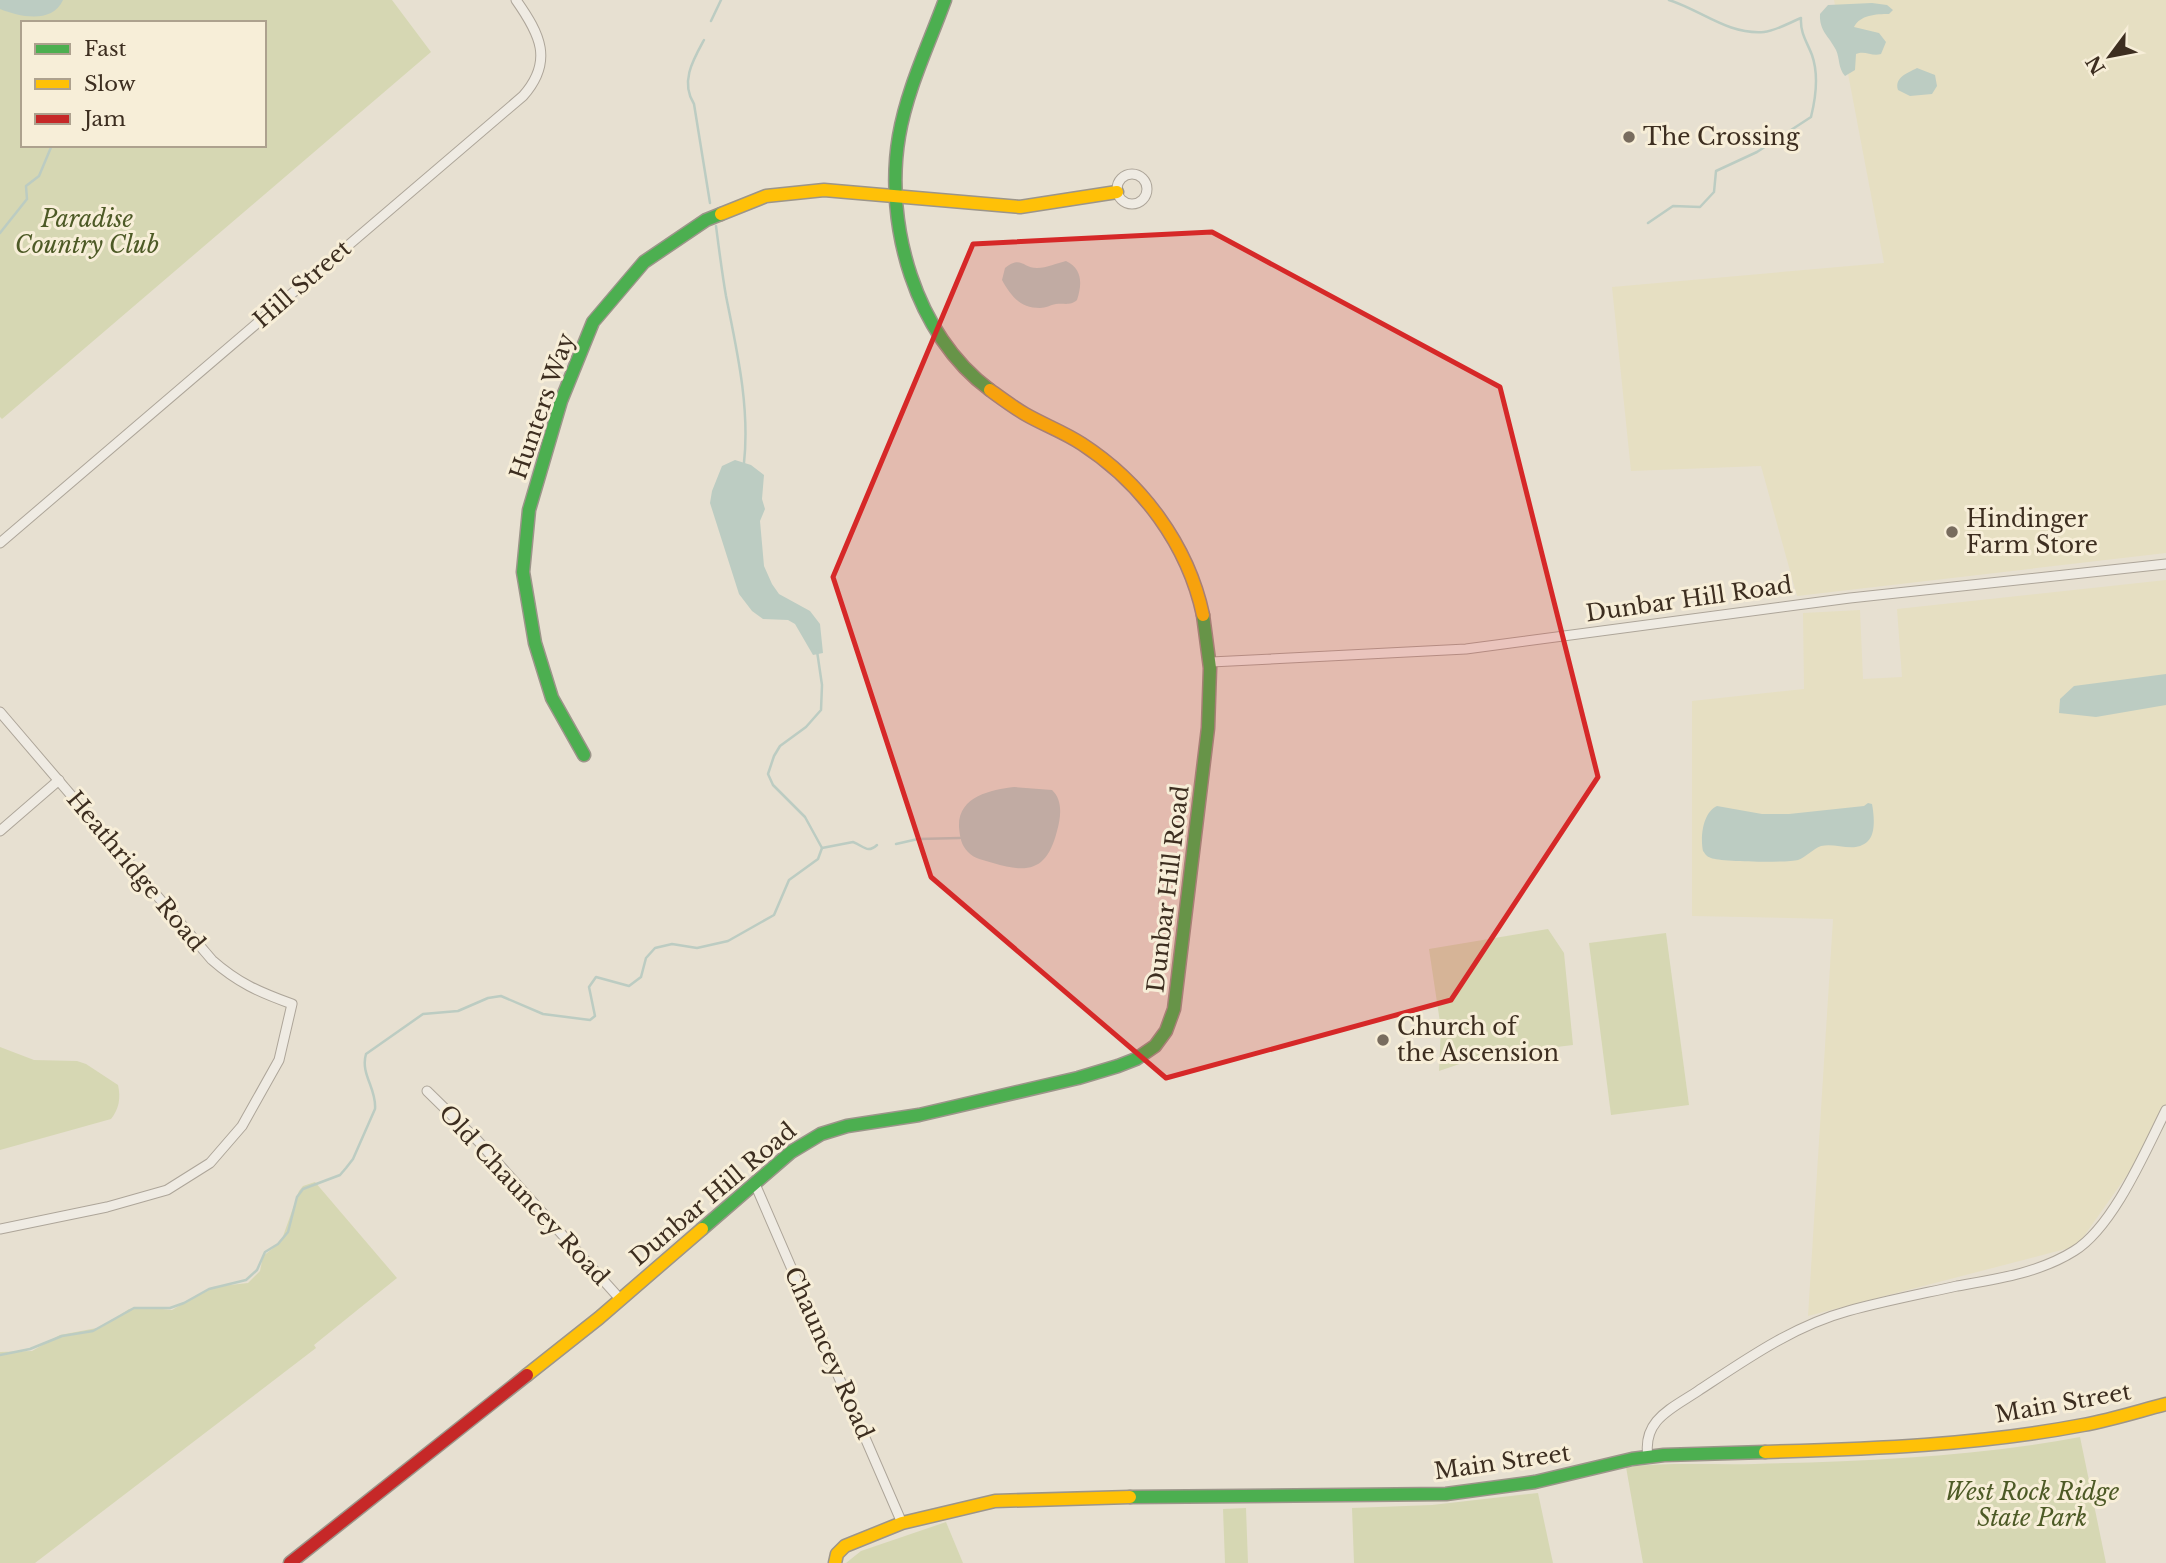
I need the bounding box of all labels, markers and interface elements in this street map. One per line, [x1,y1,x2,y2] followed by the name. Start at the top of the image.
[21,21,266,147] legend
[2075,21,2145,91] north arrow
[84,36,126,62] text: Fast
[2081,51,2110,78] text: N
[84,71,136,97] text: Slow
[81,106,126,132] text: Jam
[1643,123,1800,151] place label: The Crossing
[1621,129,1637,145] marker: The Crossing
[15,205,159,259] park label: Paradise Country Club
[248,234,357,334] street label: Hill Street
[504,329,580,483] street label: Hunters Way
[1966,505,2098,559] place label: Hindinger Farm Store
[1944,524,1960,540] marker: Hindinger Farm Store
[1584,571,1794,627] street label: Dunbar Hill Road
[1141,784,1195,994] street label: Dunbar Hill Road
[61,785,211,957] street label: Heathridge Road
[1397,1013,1559,1067] place label: Church of the Ascension
[1375,1032,1391,1048] marker: Church of the Ascension
[433,1099,615,1291] street label: Old Chauncey Road
[624,1116,802,1272] street label: Dunbar Hill Road
[779,1263,879,1443] street label: Chauncey Road
[1993,1377,2133,1429] street label: Main Street
[1432,1439,1572,1485] street label: Main Street
[1945,1478,2120,1532] park label: West Rock Ridge State Park

